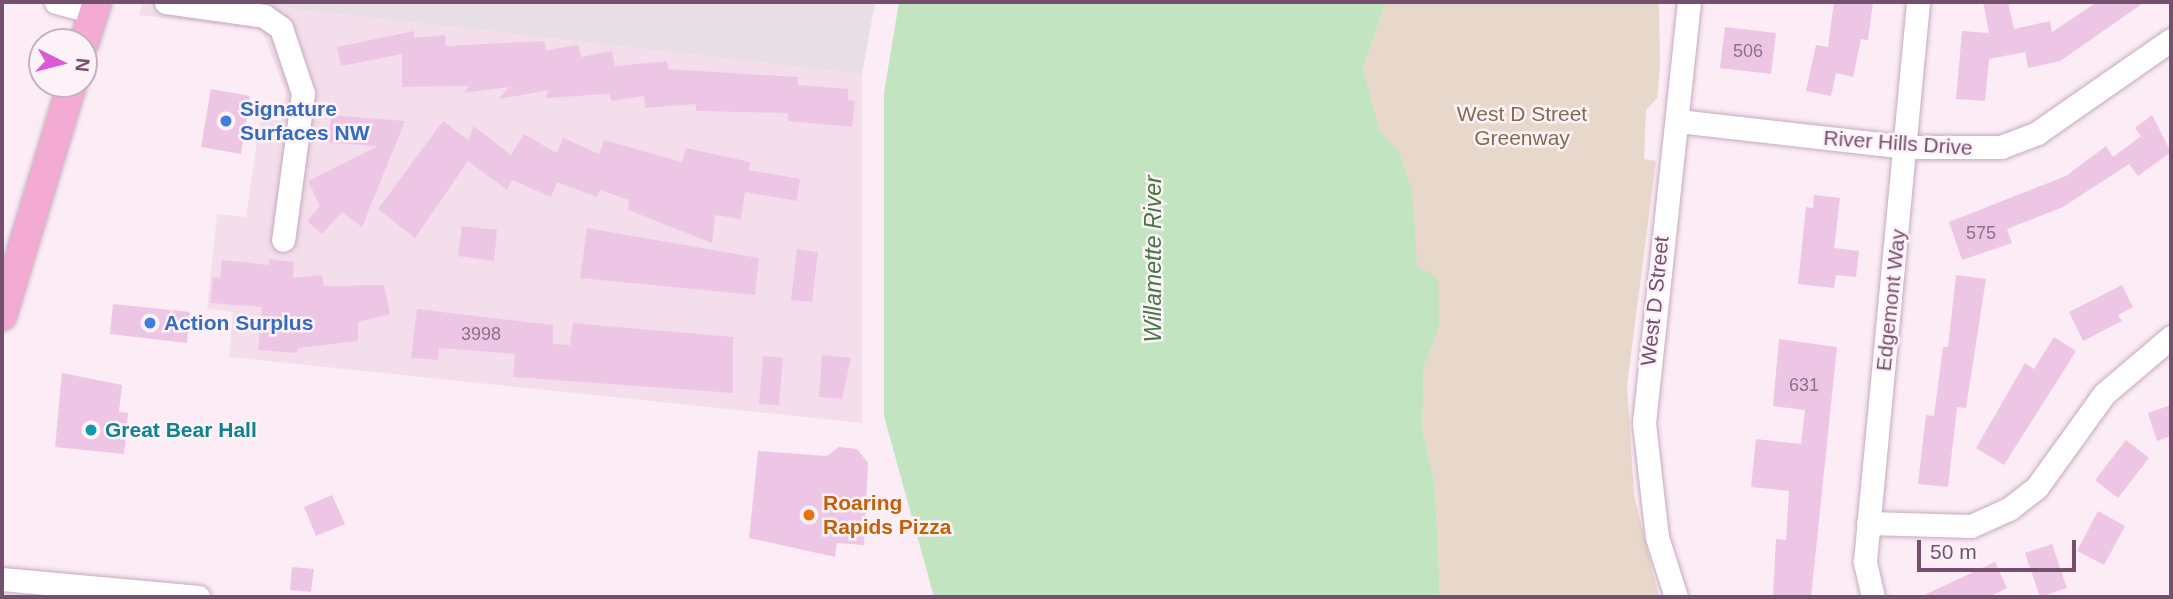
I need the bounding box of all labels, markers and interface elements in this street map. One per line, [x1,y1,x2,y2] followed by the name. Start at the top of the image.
[28,28,98,98] north arrow
[1733,40,1763,62] house number: 506
[71,57,94,73] text: N
[240,96,370,146] place label: Signature Surfaces NW
[1457,101,1587,151] park label: West D Street Greenway
[218,113,234,129] marker: Signature Surfaces NW
[1823,125,1973,161] street label: River Hills Drive
[1139,175,1167,343] water label: Willamette River
[1966,222,1996,244] house number: 575
[1871,228,1911,372] street label: Edgemont Way
[1636,235,1674,367] street label: West D Street
[164,310,313,336] place label: Action Surplus
[142,315,158,331] marker: Action Surplus
[461,323,501,345] house number: 3998
[1789,374,1819,396] house number: 631
[105,417,257,443] place label: Great Bear Hall
[83,422,99,438] marker: Great Bear Hall
[823,490,951,540] place label: Roaring Rapids Pizza
[801,507,817,523] marker: Roaring Rapids Pizza
[1921,526,2080,570] scale bar
[1930,540,1977,563] text: 50 m

